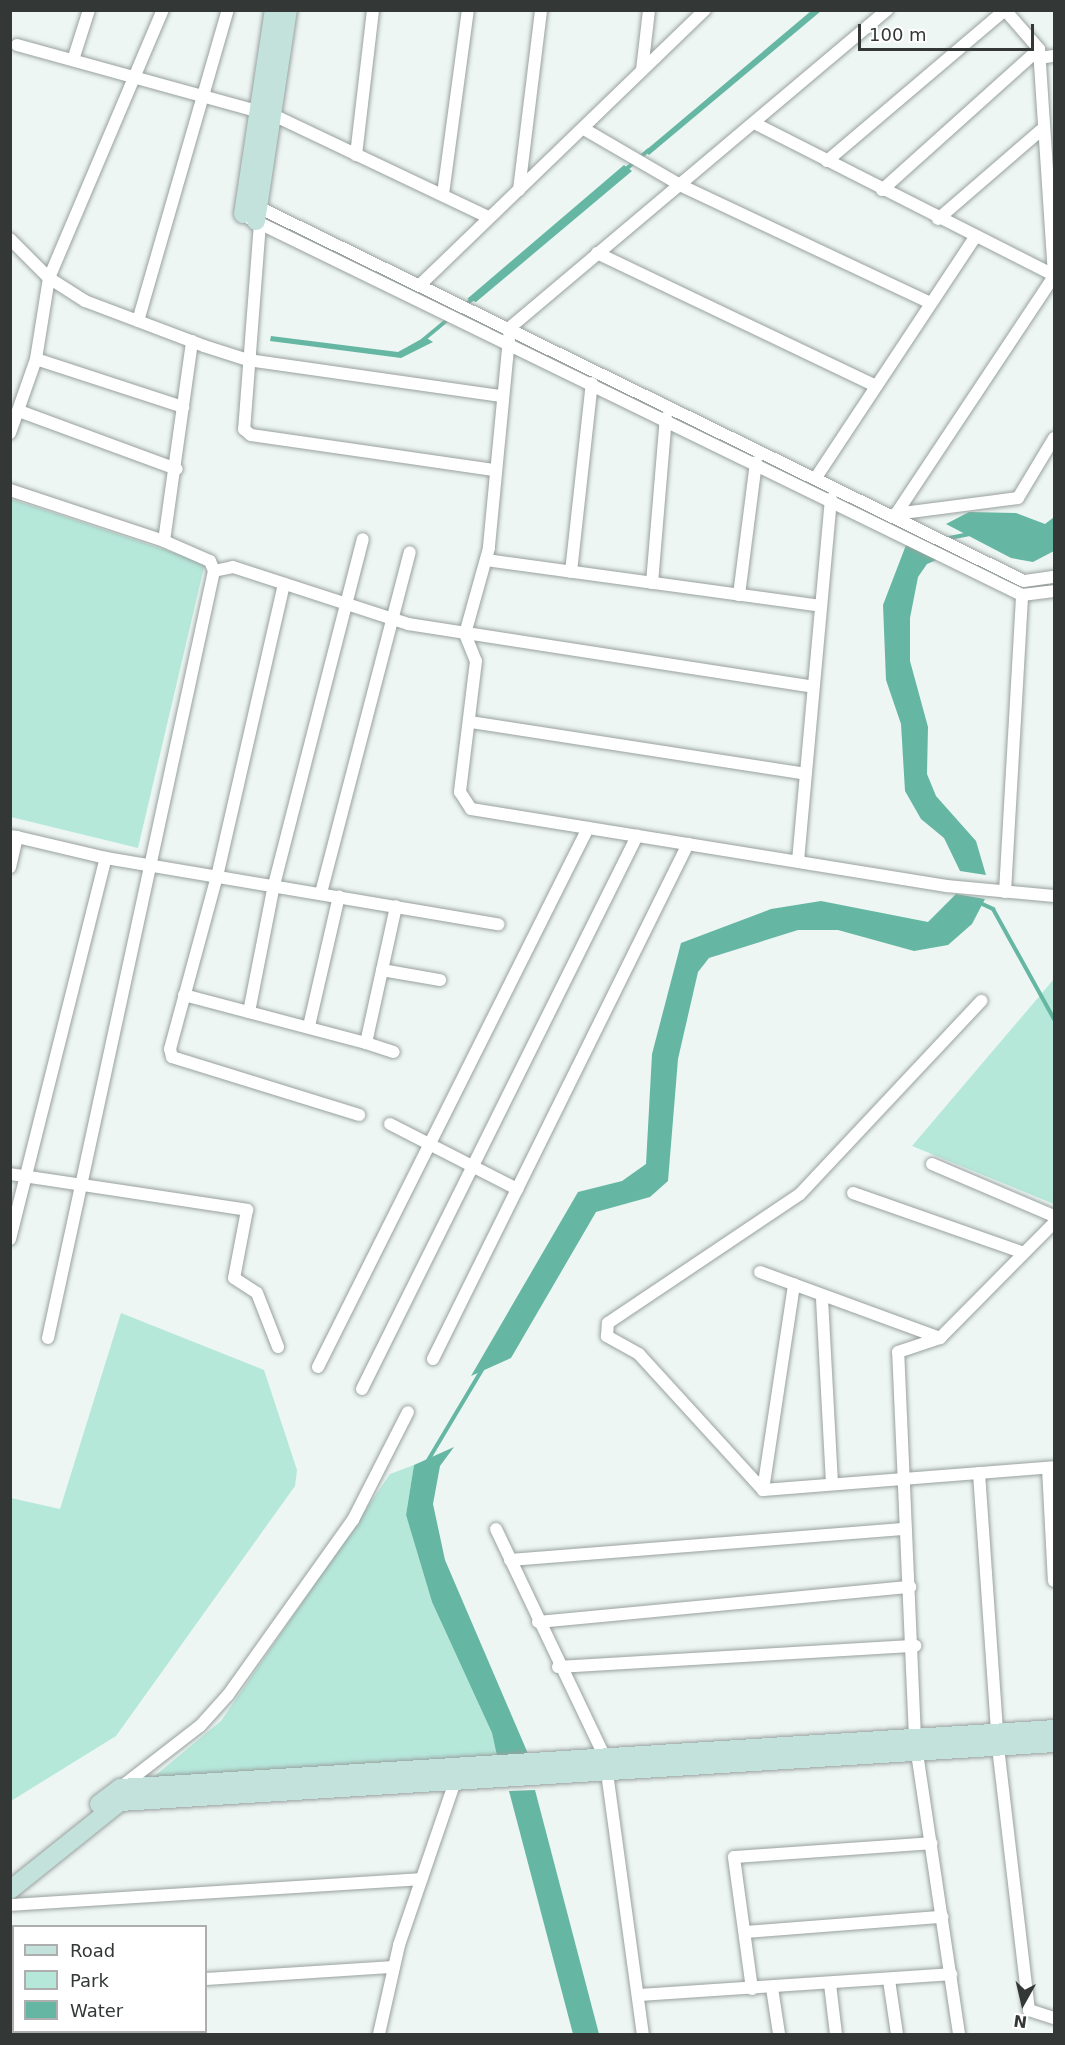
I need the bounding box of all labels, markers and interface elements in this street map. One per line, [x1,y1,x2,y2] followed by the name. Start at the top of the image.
[861,12,1036,50] scale bar
[869,24,927,45] text: 100 m
[12,1925,207,2033] legend
[70,1940,115,1961] text: Road
[70,1970,109,1991] text: Park
[993,1973,1053,2033] north arrow
[70,2000,123,2021] text: Water
[1012,2011,1028,2032] text: N

